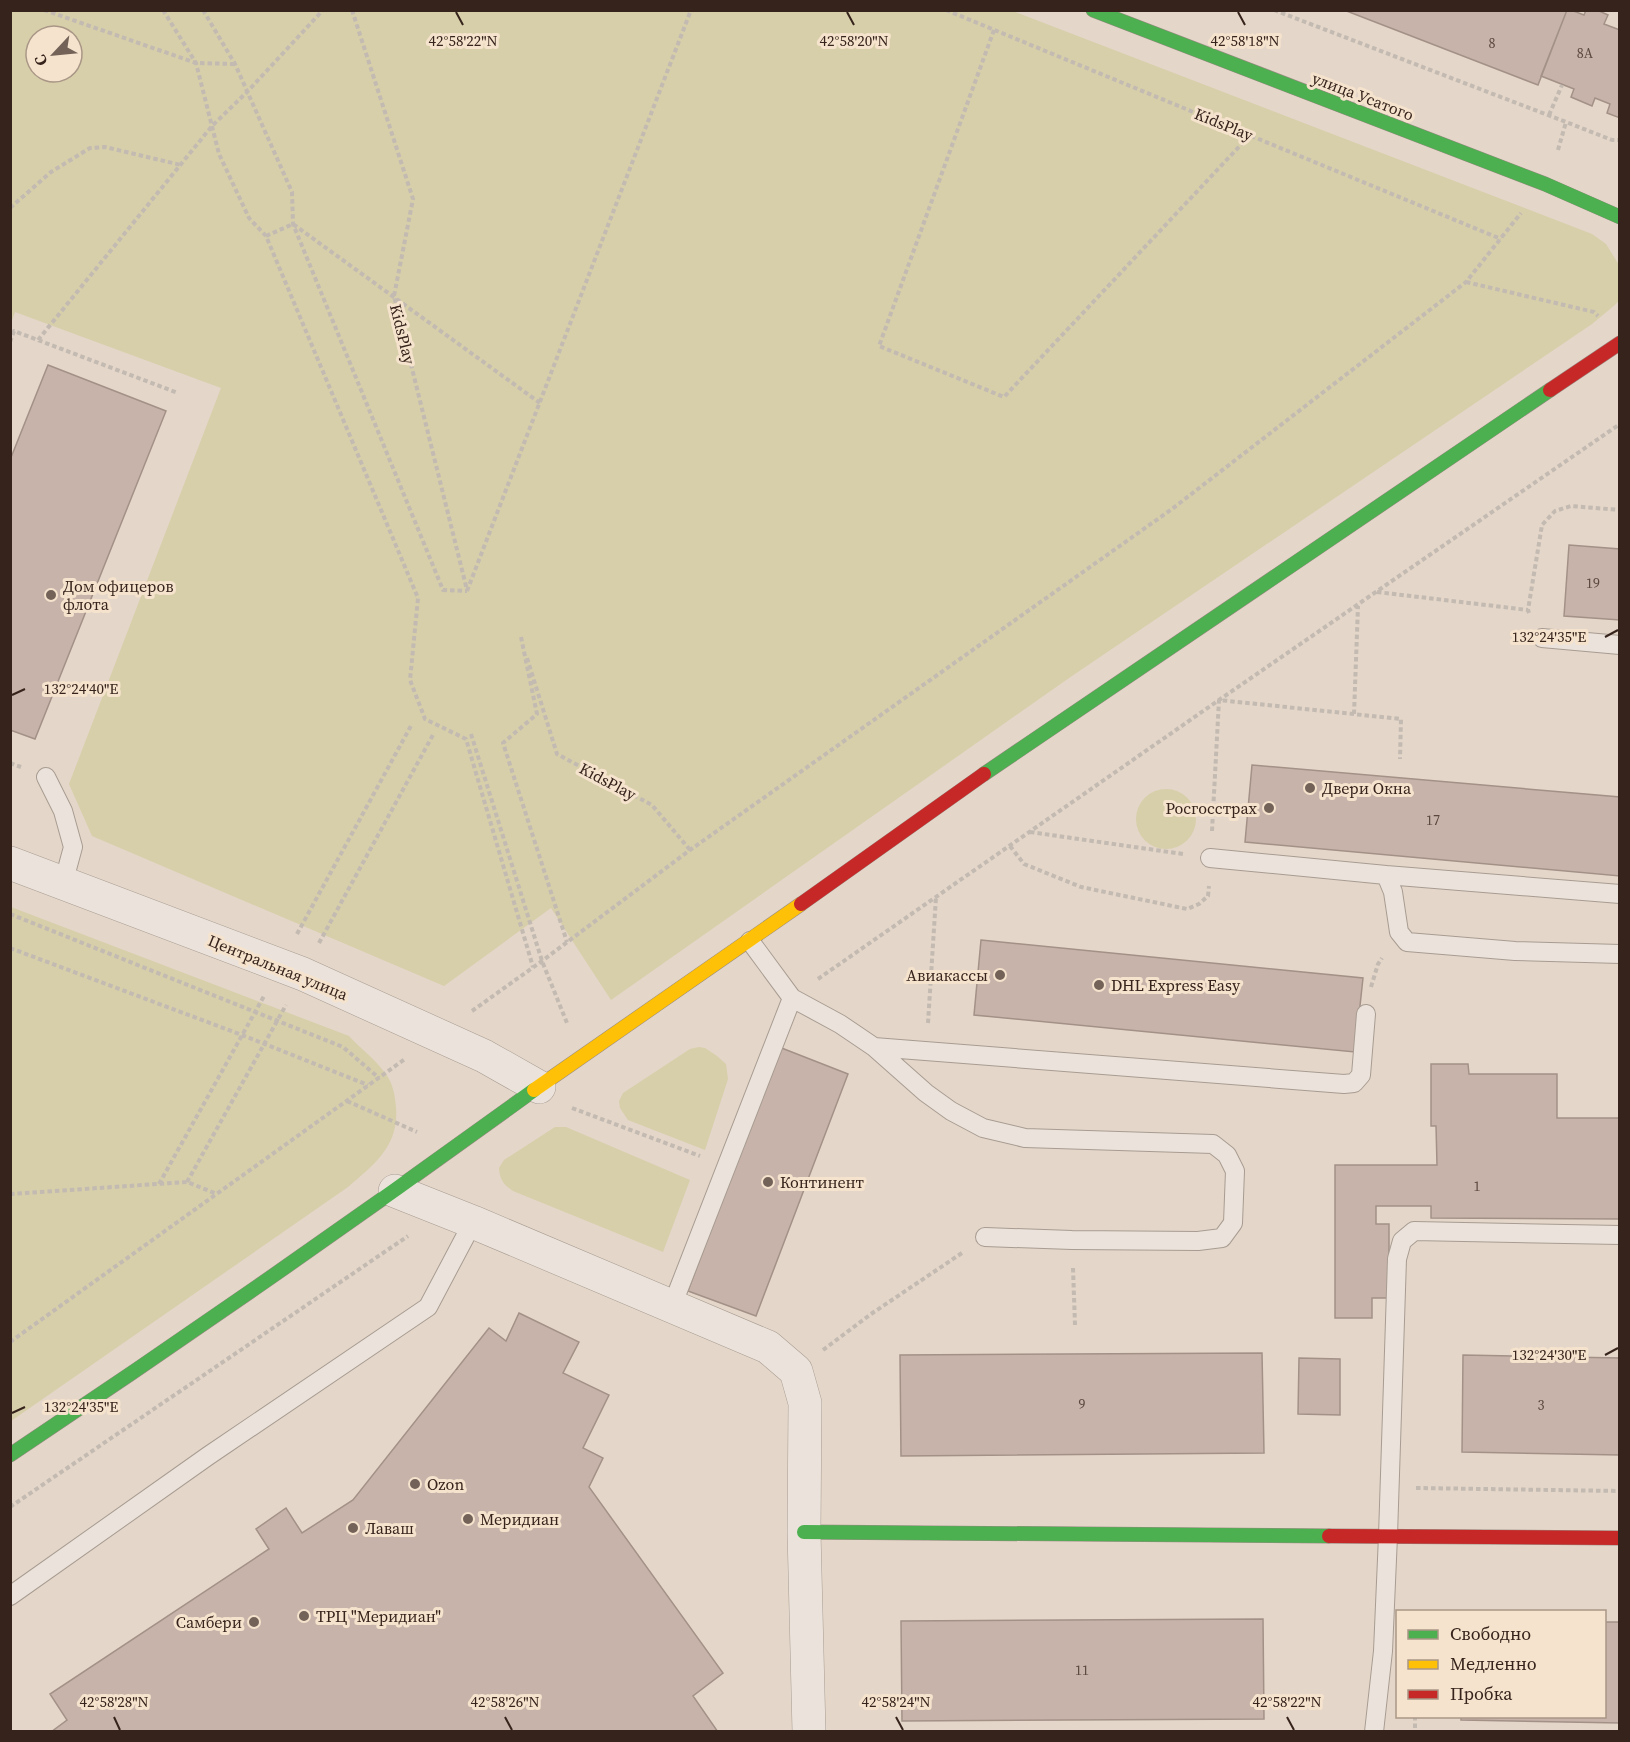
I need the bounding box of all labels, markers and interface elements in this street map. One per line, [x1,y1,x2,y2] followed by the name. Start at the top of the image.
[24,24,84,84] north arrow
[428,30,498,51] text: 42°58'22"N
[819,30,889,51] text: 42°58'20"N
[1210,30,1280,51] text: 42°58'18"N
[1489,33,1496,53] house number: 8
[1577,43,1594,63] house number: 8А
[28,51,53,70] text: С
[1309,67,1417,126] street label: улица Усатого
[1191,102,1257,146] street label: KidsPlay
[385,302,421,367] street label: KidsPlay
[1586,573,1600,593] house number: 19
[63,575,173,615] place label: Дом офицеров флота
[44,588,58,602] marker: Дом офицеров флота
[1512,626,1586,647] text: 132°24'35"E
[44,678,118,699] text: 132°24'40"E
[576,757,641,805] street label: KidsPlay
[1322,777,1412,799] place label: Двери Окна
[1303,781,1317,795] marker: Двери Окна
[1165,797,1258,819] place label: Росгосстрах
[1262,801,1276,815] marker: Росгосстрах
[1426,810,1440,830] house number: 17
[205,929,352,1005] street label: Центральная улица
[906,964,988,986] place label: Авиакассы
[993,968,1007,982] marker: Авиакассы
[1111,974,1241,996] place label: DHL Express Easy
[1092,978,1106,992] marker: DHL Express Easy
[780,1171,865,1193] place label: Континент
[761,1175,775,1189] marker: Континент
[1474,1176,1481,1196] house number: 1
[1512,1344,1586,1365] text: 132°24'30"E
[1079,1394,1086,1414] house number: 9
[1538,1395,1545,1415] house number: 3
[44,1396,118,1417] text: 132°24'35"E
[427,1473,464,1495] place label: Ozon
[408,1477,422,1491] marker: Ozon
[480,1508,559,1530] place label: Меридиан
[461,1512,475,1526] marker: Меридиан
[365,1517,414,1539] place label: Лаваш
[346,1521,360,1535] marker: Лаваш
[316,1605,441,1627] place label: ТРЦ "Меридиан"
[297,1609,311,1623] marker: ТРЦ "Меридиан"
[1396,1610,1606,1718] legend
[176,1611,242,1633] place label: Самбери
[247,1615,261,1629] marker: Самбери
[1450,1621,1531,1646] text: Свободно
[1450,1651,1537,1676] text: Медленно
[1075,1660,1089,1680] house number: 11
[1450,1681,1513,1706] text: Пробка
[79,1691,149,1712] text: 42°58'28"N
[470,1691,540,1712] text: 42°58'26"N
[861,1691,931,1712] text: 42°58'24"N
[1252,1691,1322,1712] text: 42°58'22"N

